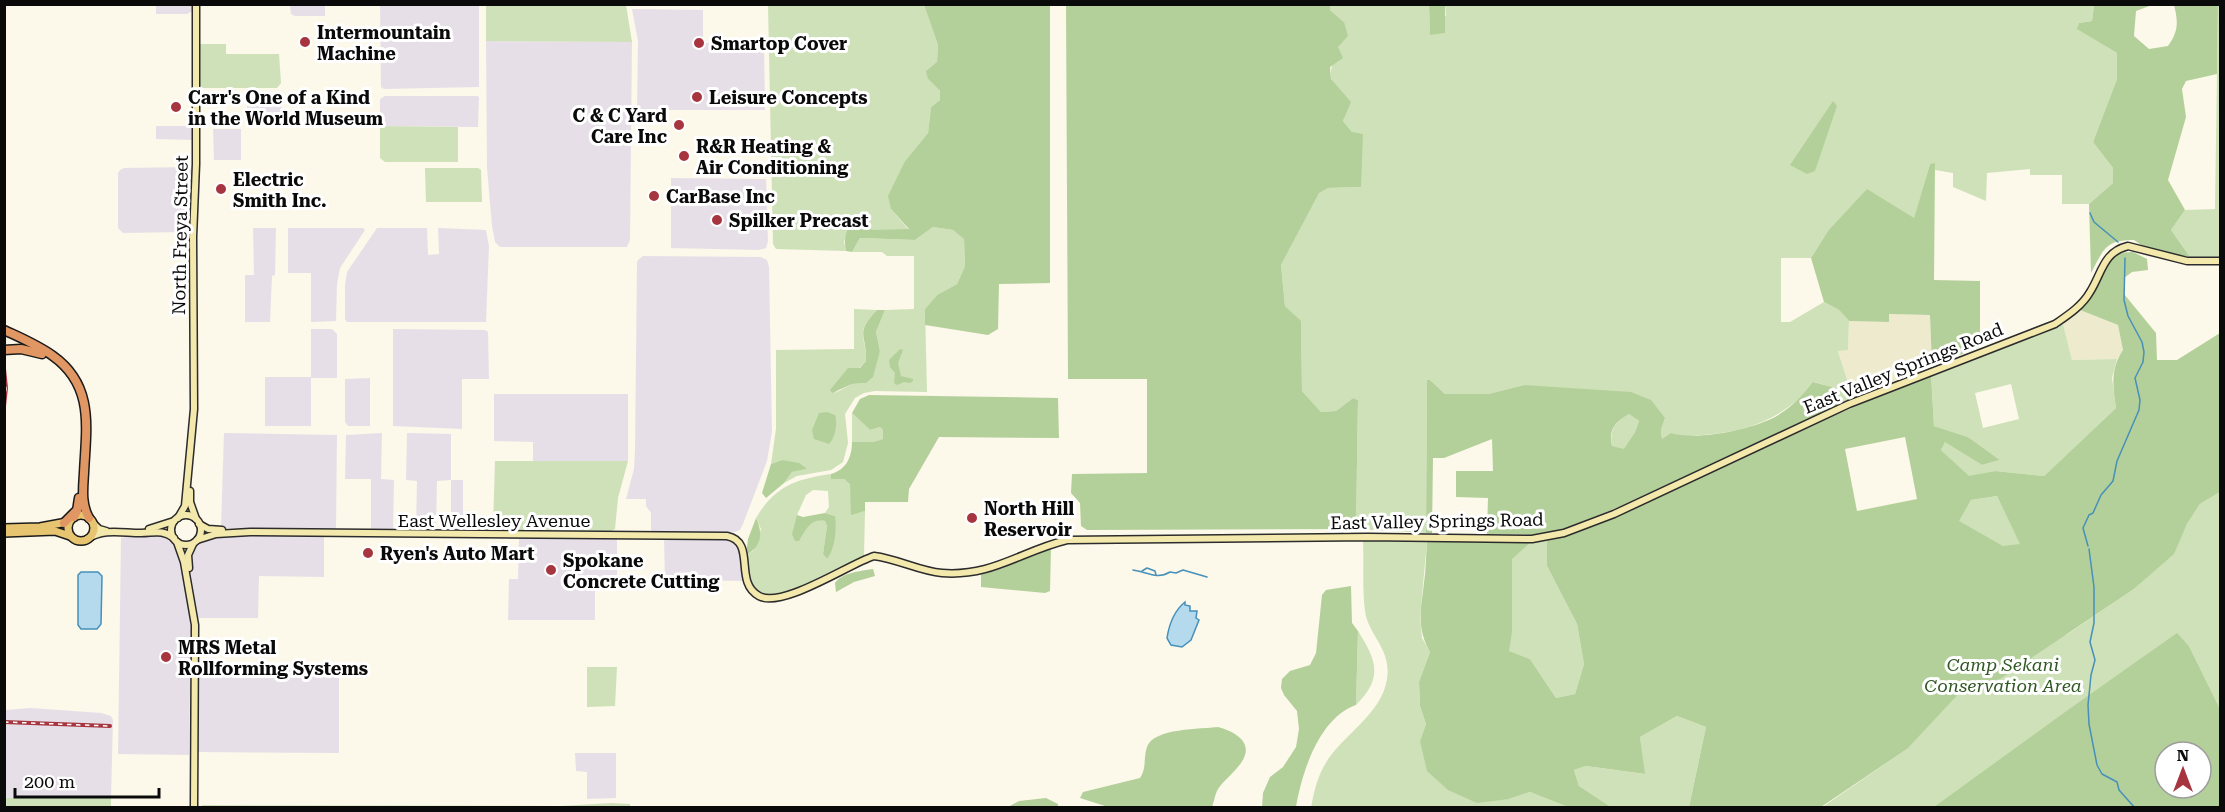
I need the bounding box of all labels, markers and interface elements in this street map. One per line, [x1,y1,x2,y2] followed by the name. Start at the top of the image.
[317,22,451,64] place label: Intermountain Machine
[711,33,847,54] place label: Smartop Cover
[298,35,312,49] marker: Intermountain Machine
[692,36,706,50] marker: Smartop Cover
[188,87,384,129] place label: Carr's One of a Kind in the World Museum
[709,87,868,108] place label: Leisure Concepts
[690,90,704,104] marker: Leisure Concepts
[169,100,183,114] marker: Carr's One of a Kind in the World Museum
[573,105,667,147] place label: C & C Yard Care Inc
[672,118,686,132] marker: C & C Yard Care Inc
[696,136,849,178] place label: R&R Heating & Air Conditioning
[677,149,691,163] marker: R&R Heating & Air Conditioning
[168,155,192,315] street label: North Freya Street
[233,169,327,211] place label: Electric Smith Inc.
[214,182,228,196] marker: Electric Smith Inc.
[666,186,775,207] place label: CarBase Inc
[647,189,661,203] marker: CarBase Inc
[729,210,869,231] place label: Spilker Precast
[710,213,724,227] marker: Spilker Precast
[1800,318,2006,418] street label: East Valley Springs Road
[984,498,1074,540] place label: North Hill Reservoir
[1330,509,1544,533] street label: East Valley Springs Road
[398,510,591,531] street label: East Wellesley Avenue
[965,511,979,525] marker: North Hill Reservoir
[380,543,535,564] place label: Ryen's Auto Mart
[361,546,375,560] marker: Ryen's Auto Mart
[563,550,720,592] place label: Spokane Concrete Cutting
[544,563,558,577] marker: Spokane Concrete Cutting
[178,637,368,679] place label: MRS Metal Rollforming Systems
[159,650,173,664] marker: MRS Metal Rollforming Systems
[1924,654,2082,696] park label: Camp Sekani Conservation Area
[2153,740,2213,800] north arrow
[2177,746,2189,765] text: N
[15,761,159,799] scale bar
[24,771,75,792] text: 200 m

